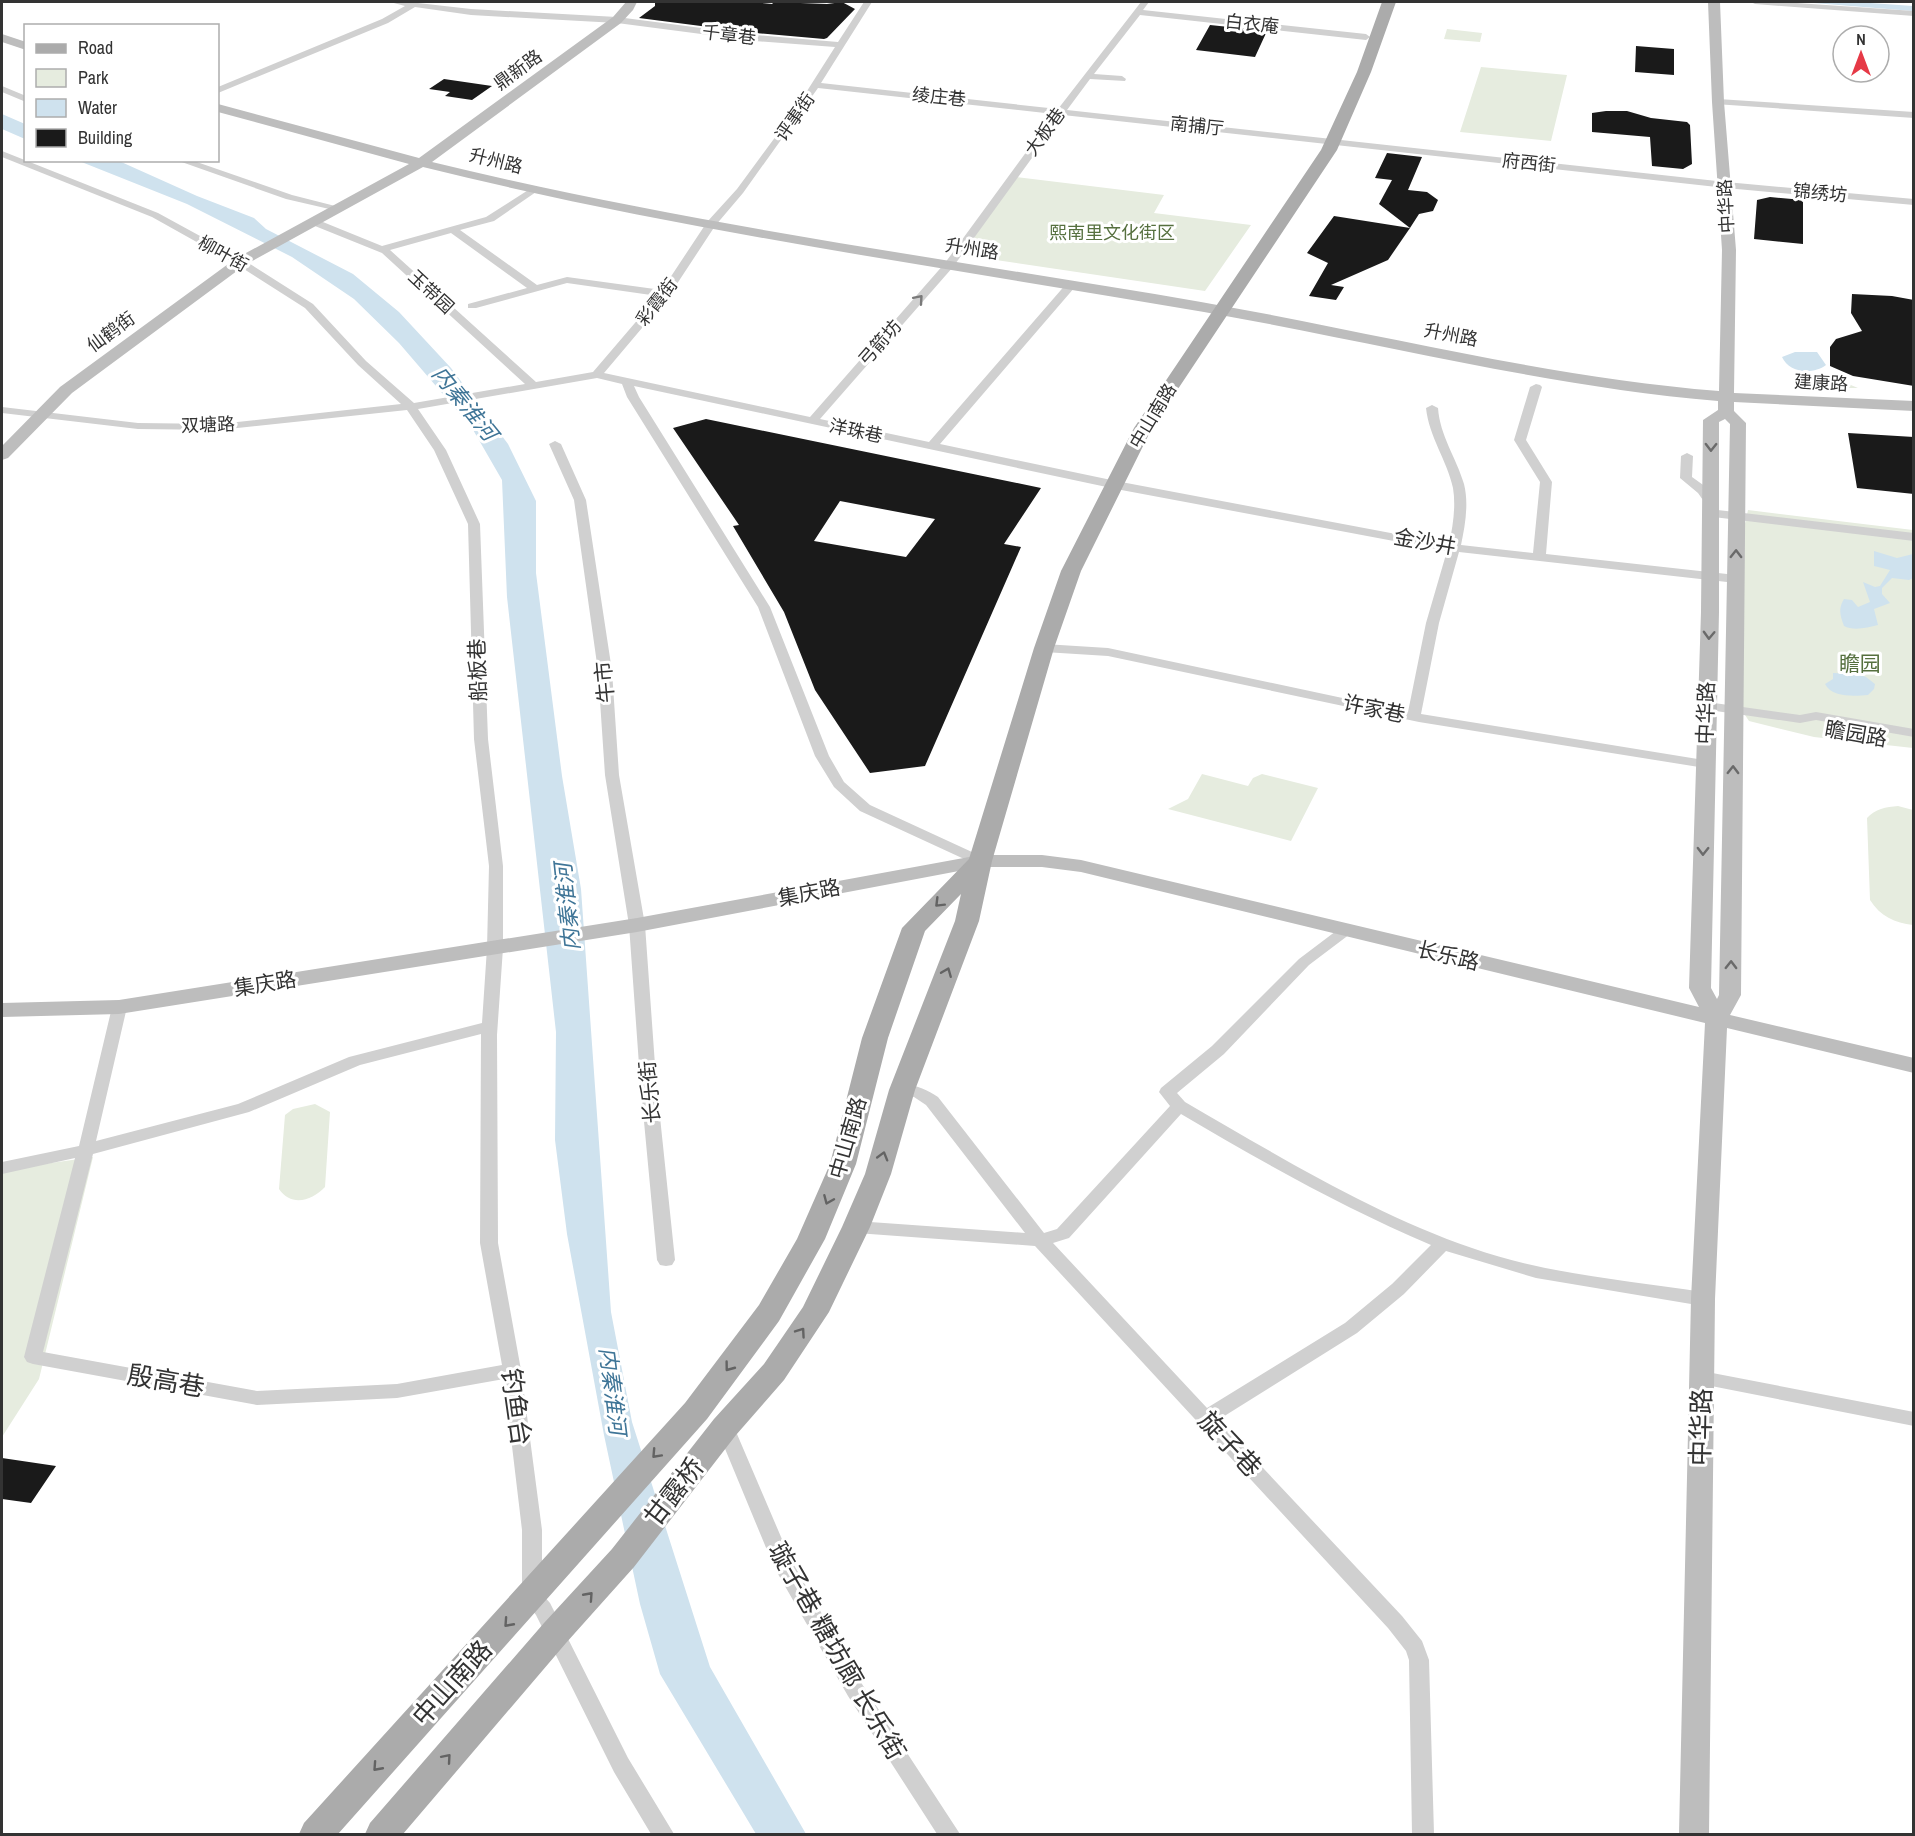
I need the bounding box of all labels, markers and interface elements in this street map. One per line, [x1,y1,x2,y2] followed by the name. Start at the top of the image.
[1224,8,1280,39] street label: 白衣庵
[701,19,757,50] street label: 千章巷
[24,24,219,162] legend
[1831,24,1891,84] north arrow
[1856,28,1866,50] text: N
[78,35,113,60] text: Road
[489,44,547,96] street label: 鼎新路
[78,65,109,90] text: Park
[911,81,967,112] street label: 绫庄巷
[769,87,820,146] street label: 评事街
[78,95,117,120] text: Water
[1019,103,1071,161] street label: 大板巷
[1169,110,1225,141] street label: 南捕厅
[78,125,133,150] text: Building
[467,142,525,179] street label: 升州路
[1501,147,1557,178] street label: 府西街
[1712,178,1739,234] street label: 中华路
[1792,178,1848,207] street label: 锦绣坊
[1049,220,1175,245] park label: 熙南里文化街区
[194,230,253,278] street label: 柳叶街
[943,232,1001,265] street label: 升州路
[403,264,460,319] street label: 玉带园
[630,273,683,331] street label: 彩霞街
[912,295,923,306] one-way arrow
[82,306,140,358] street label: 仙鹤街
[852,314,907,371] street label: 弓箭坊
[1422,317,1480,352] street label: 升州路
[426,359,507,450] water label: 内秦淮河
[1793,369,1849,396] street label: 建康路
[1123,378,1182,453] street label: 中山南路
[181,411,235,438] street label: 双塘路
[827,413,885,448] street label: 洋珠巷
[1704,442,1717,451] one-way arrow
[1392,522,1459,561] street label: 金沙井
[1730,550,1742,559] one-way arrow
[1703,630,1715,639] one-way arrow
[462,638,493,702] street label: 船板巷
[1839,649,1881,678] park label: 瞻园
[588,660,621,704] street label: 牛市
[1690,681,1721,745] street label: 中华路
[1340,688,1408,729] street label: 许家巷
[1823,714,1890,753] street label: 瞻园路
[1727,766,1739,775] one-way arrow
[1697,846,1709,855] one-way arrow
[547,858,587,952] water label: 内秦淮河
[775,872,843,913] street label: 集庆路
[935,896,946,906] one-way arrow
[1414,934,1482,977] street label: 长乐路
[1725,961,1737,970] one-way arrow
[232,964,298,1003] street label: 集庆路
[940,967,952,978] one-way arrow
[632,1059,667,1125] street label: 长乐街
[822,1093,873,1182] street label: 中山南路
[876,1151,888,1162] one-way arrow
[823,1193,835,1204] one-way arrow
[794,1328,805,1339] one-way arrow
[593,1345,634,1440] water label: 内秦淮河
[125,1356,208,1405] street label: 殷高巷
[726,1360,737,1371] one-way arrow
[494,1366,539,1448] street label: 钓鱼台
[1682,1388,1719,1466] street label: 中华路
[1191,1403,1270,1484] street label: 旋子巷
[653,1447,664,1458] one-way arrow
[636,1450,711,1533] street label: 甘露桥
[761,1536,914,1766] street label: 璇子巷 糖坊廊 长乐街
[582,1592,593,1602] one-way arrow
[504,1616,515,1626] one-way arrow
[404,1632,499,1733] street label: 中山南路
[440,1754,451,1765] one-way arrow
[373,1760,384,1771] one-way arrow

